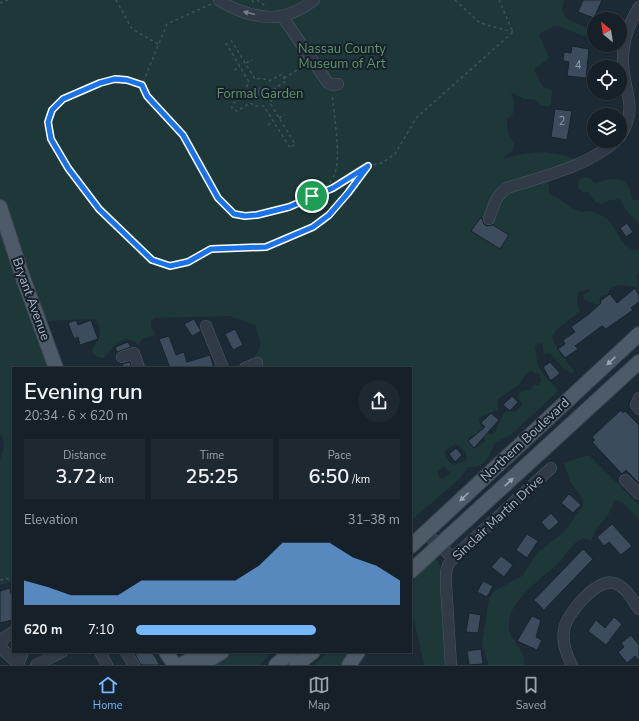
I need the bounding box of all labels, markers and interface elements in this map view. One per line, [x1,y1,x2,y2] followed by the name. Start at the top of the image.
[243,10,255,16] one-way arrow
[587,12,627,52] north arrow
[587,12,627,148] map controls
[298,40,386,73] park label: Nassau County Museum of Art
[575,58,582,73] house number: 4
[587,60,627,100] button: locate
[217,85,303,103] park label: Formal Garden
[587,108,627,148] button: layers
[559,114,565,129] house number: 2
[295,179,329,213] pin
[301,185,323,207] icon: arrive
[8,255,54,343] street label: Bryant Avenue
[606,356,616,366] one-way arrow
[24,377,143,407] text: Evening run
[358,380,400,422] button: share
[477,394,573,486] street label: Northern Boulevard
[24,407,128,425] text: 20:34 · 6 × 620 m
[63,448,106,463] text: Distance
[200,448,224,463] text: Time
[328,448,351,463] text: Pace
[55,463,96,490] text: 3.72
[186,463,238,490] text: 25:25
[309,463,349,490] text: 6:50
[449,471,547,565] street label: Sinclair Martin Drive
[96,472,114,487] text: km
[349,472,370,487] text: /km
[504,477,514,487] one-way arrow
[459,492,469,502] one-way arrow
[24,511,78,529] text: Elevation
[348,511,400,529] text: 31–38 m
[24,621,62,639] text: 620 m
[88,621,114,639] text: 7:10
[93,674,123,713] tab: Home
[308,674,330,713] tab: Map
[516,674,546,713] tab: Saved

